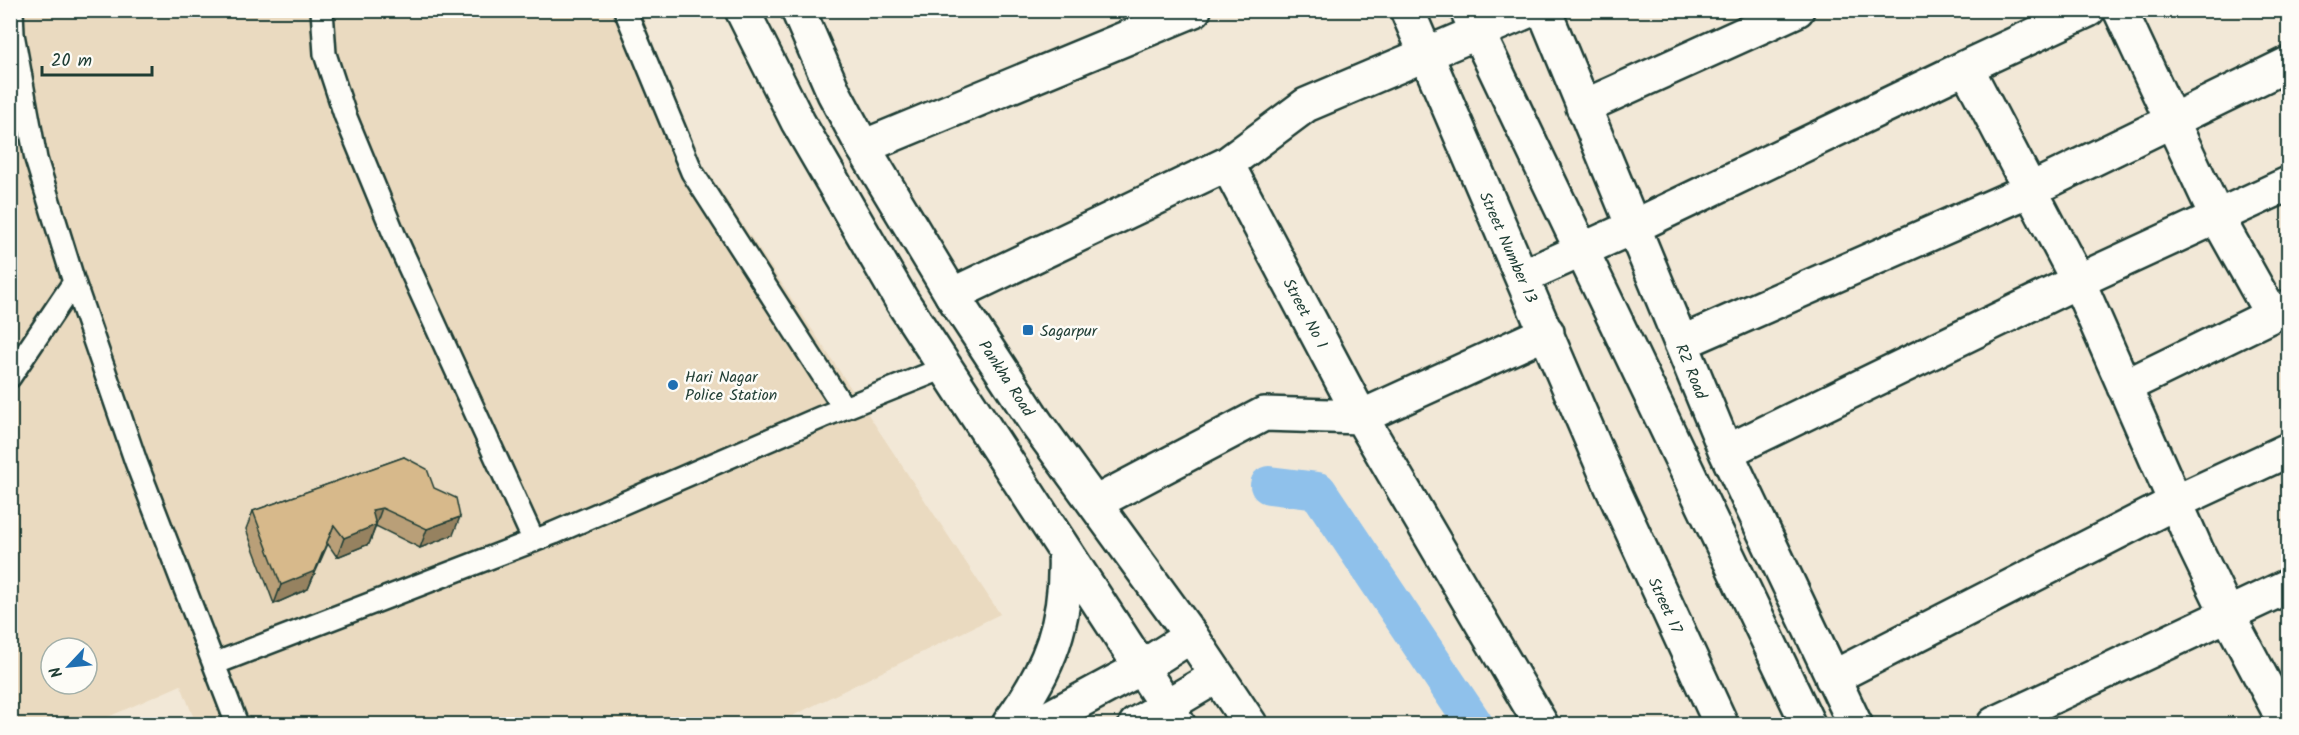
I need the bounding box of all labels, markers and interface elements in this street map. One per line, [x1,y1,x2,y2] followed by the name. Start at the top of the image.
[42,39,152,77] scale bar
[51,47,92,76] text: 20 m
[1472,188,1543,307] street label: Street Number 13
[1276,274,1334,353] street label: Street No 1
[1040,319,1099,344] place label: Sagarpur
[1021,323,1035,337] marker: Sagarpur
[972,336,1040,423] street label: Pankha Road
[1668,340,1713,404] street label: RZ Road
[685,365,777,408] place label: Hari Nagar Police Station
[666,378,680,392] marker: Hari Nagar Police Station
[1641,573,1689,638] street label: Street 17
[39,636,99,696] north arrow
[43,662,70,682] text: N

